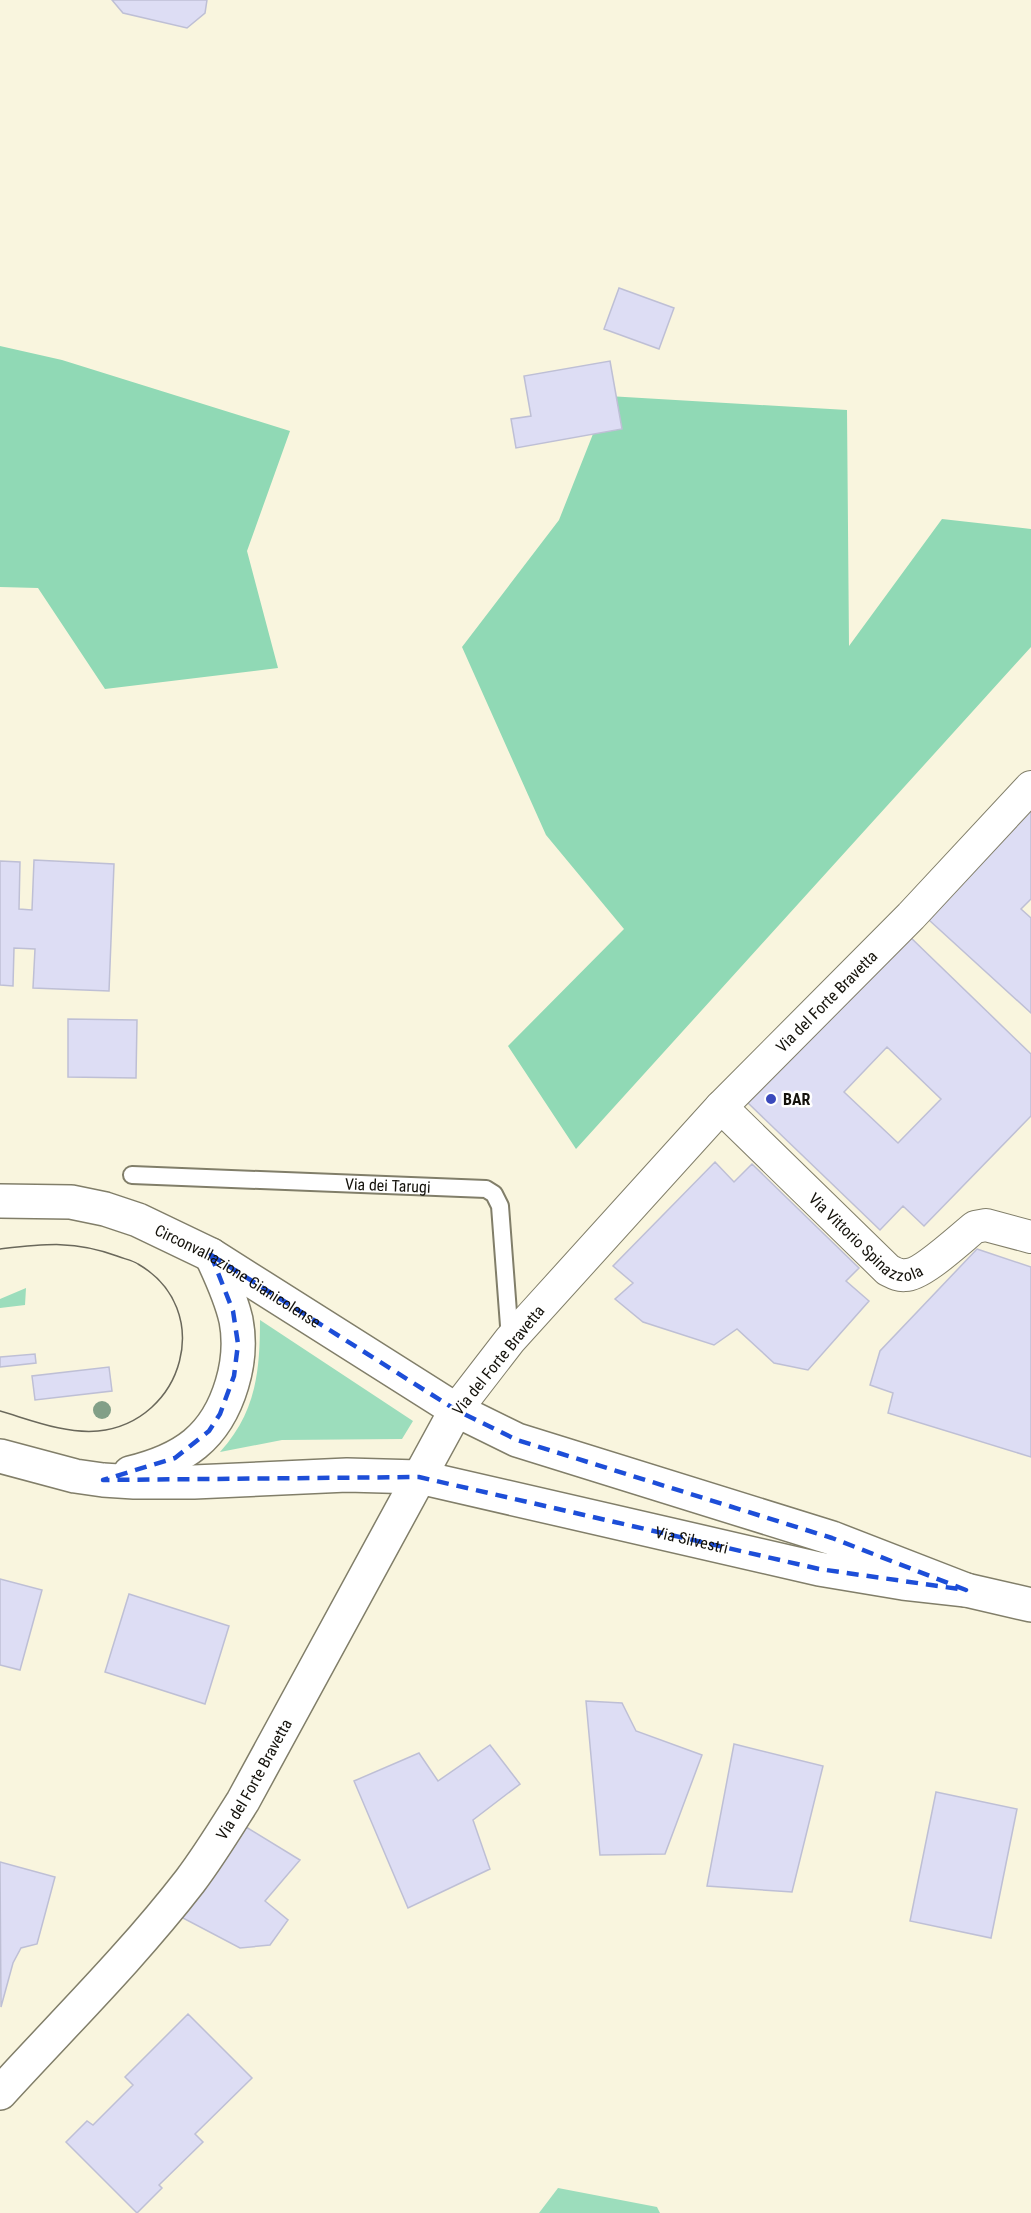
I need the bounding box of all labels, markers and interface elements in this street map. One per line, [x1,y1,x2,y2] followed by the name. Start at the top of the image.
[772,947,881,1056] street label: Via del Forte Bravetta
[783,1090,811,1109] place label: BAR
[764,1092,778,1106] marker: BAR
[345,1174,431,1197] street label: Via dei Tarugi
[805,1189,926,1285] street label: Via Vittorio Spinazzola
[152,1221,324,1332] street label: Circonvallazione Gianicolense
[448,1302,548,1419] street label: Via del Forte Bravetta
[653,1523,730,1558] street label: Via Silvestri
[212,1716,296,1843] street label: Via del Forte Bravetta

